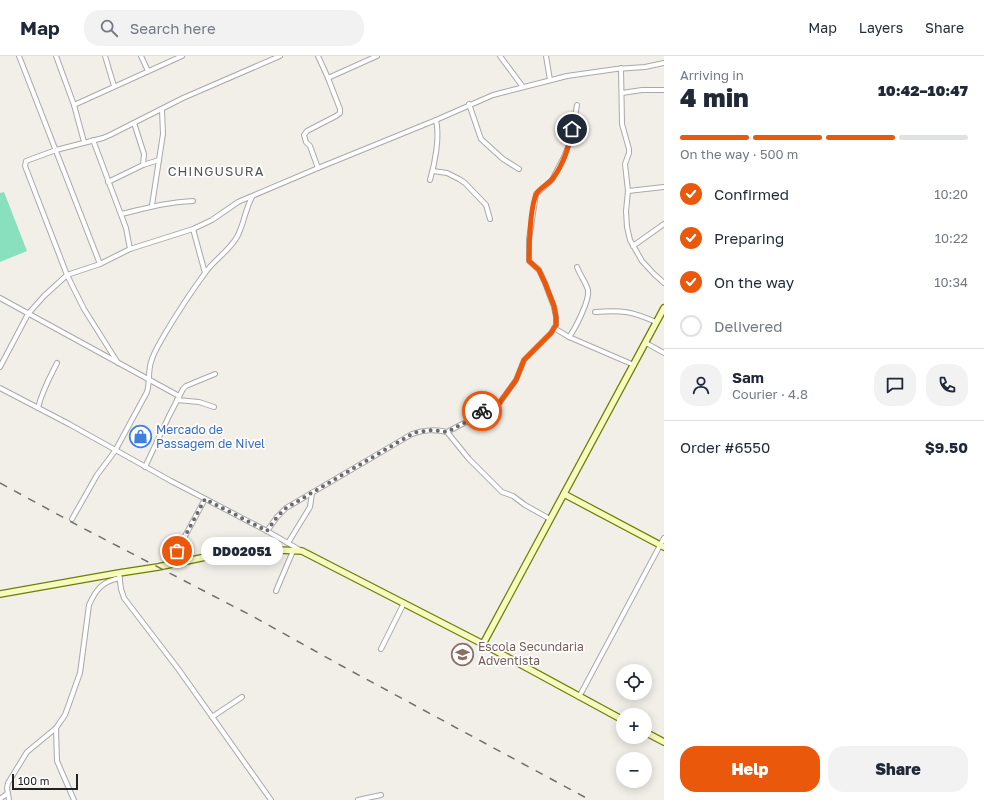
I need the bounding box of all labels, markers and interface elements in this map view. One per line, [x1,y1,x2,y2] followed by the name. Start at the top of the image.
[84,10,364,46] search box
[20,16,60,39] text: Map
[98,17,120,39] icon: search
[130,19,216,37] text: Search here
[808,19,837,36] text: Map
[859,19,903,36] text: Layers
[925,19,964,36] text: Share
[680,67,744,83] text: Arriving in
[878,81,968,99] text: 10:42–10:47
[680,82,749,113] text: 4 min
[555,112,589,146] pin
[561,118,583,140] icon: home
[680,146,798,162] text: On the way · 500 m
[168,163,264,179] district label: CHINGUSURA
[680,183,702,205] icon: check
[714,185,789,203] text: Confirmed
[934,186,968,202] text: 10:20
[680,227,702,249] icon: check
[714,229,784,247] text: Preparing
[935,230,968,246] text: 10:22
[680,271,702,293] icon: check
[714,273,794,291] text: On the way
[934,274,968,290] text: 10:34
[714,317,782,335] text: Delivered
[680,364,722,406] button: person
[874,364,916,406] button: chat
[926,364,968,406] button: phone
[732,368,764,386] text: Sam
[732,386,808,402] text: Courier · 4.8
[462,391,502,431] courier
[471,400,493,422] icon: bike
[156,422,265,451] place label: Mercado de Passagem de Nivel
[128,424,154,450] shop icon: Mercado de Passagem de Nivel
[680,438,770,456] text: Order #6550
[925,438,968,456] text: $9.50
[160,534,194,568] pin
[201,537,283,565] callout: DD02051
[166,540,188,562] icon: bag
[213,543,271,559] text: DD02051
[478,639,584,668] place label: Escola Secundaria Adventista
[449,641,475,667] school or university icon: Escola Secundaria Adventista
[616,664,652,788] map controls
[616,664,652,700] button: locate
[616,708,652,744] button: +
[680,746,820,792] button: Help
[828,746,968,792] button: Share
[616,752,652,788] button: −
[12,772,78,791] scale bar
[18,774,49,787] text: 100 m

